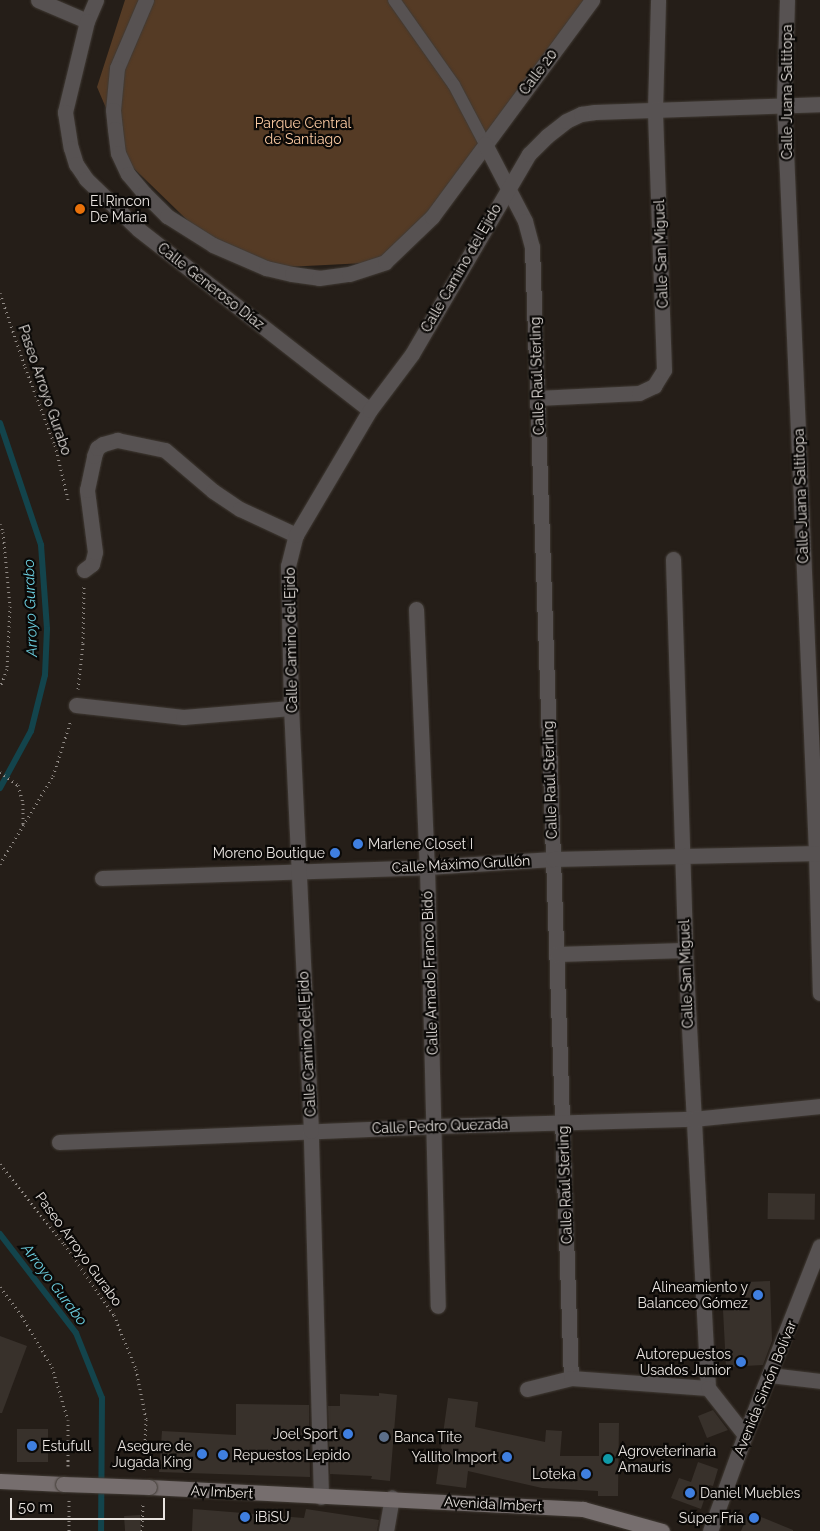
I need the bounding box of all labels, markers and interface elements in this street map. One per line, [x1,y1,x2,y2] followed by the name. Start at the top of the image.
[779,24,795,160] street label: Calle Juana Saltitopa
[515,46,561,98] street label: Calle 20
[255,115,351,148] park label: Parque Central de Santiago
[90,193,150,226] place label: El Rincon De Maria
[651,199,671,309] street label: Calle San Miguel
[417,201,505,335] street label: Calle Camino del Ejido
[74,203,86,215] marker: El Rincon De Maria
[154,239,268,333] street label: Calle Generoso Díaz
[527,316,547,436] street label: Calle Raúl Sterling
[15,322,75,458] street label: Paseo Arroyo Gurabo
[790,428,812,564] street label: Calle Juana Saltitopa
[20,559,42,657] water label: Arroyo Gurabo
[281,567,301,713] street label: Calle Camino del Ejido
[540,720,560,840] street label: Calle Raúl Sterling
[368,836,473,852] place label: Marlene Closet I
[352,838,364,850] marker: Marlene Closet I
[213,845,325,861] place label: Moreno Boutique
[329,847,341,859] marker: Moreno Boutique
[391,852,531,876] street label: Calle Máximo Grullón
[419,890,441,1056] street label: Calle Amado Franco Bidó
[676,919,696,1029] street label: Calle San Miguel
[295,971,319,1117] street label: Calle Camino del Ejido
[371,1115,509,1137] street label: Calle Pedro Quezada
[555,1125,575,1245] street label: Calle Raúl Sterling
[32,1189,126,1309] street label: Paseo Arroyo Gurabo
[17,1240,91,1330] water label: Arroyo Gurabo
[637,1279,748,1311] place label: Alineamiento y Balanceo Gómez
[752,1289,764,1301] marker: Alineamiento y Balanceo Gómez
[730,1318,800,1458] street label: Avenida Simón Bolívar
[636,1346,731,1378] place label: Autorepuestos Usados Junior
[735,1356,747,1368] marker: Autorepuestos Usados Junior
[272,1426,338,1442] place label: Joel Sport
[342,1428,354,1440] marker: Joel Sport
[394,1429,462,1445] place label: Banca Tite
[378,1431,390,1443] marker: Banca Tite
[42,1438,91,1454] place label: Estufull
[112,1438,192,1470] place label: Asegure de Jugada King
[26,1440,38,1452] marker: Estufull
[618,1443,716,1475] place label: Agroveterinaria Amauris
[233,1447,350,1463] place label: Repuestos Lepido
[196,1448,208,1460] marker: Asegure de Jugada King
[217,1449,229,1461] marker: Repuestos Lepido
[411,1449,497,1465] place label: Yallito Import
[501,1451,513,1463] marker: Yallito Import
[602,1453,614,1465] marker: Agroveterinaria Amauris
[532,1466,576,1482] place label: Loteka
[580,1468,592,1480] marker: Loteka
[190,1482,254,1502] street label: Av Imbert
[700,1485,801,1501] place label: Daniel Muebles
[684,1487,696,1499] marker: Daniel Muebles
[12,1488,168,1520] scale bar
[443,1493,543,1515] street label: Avenida Imbert
[18,1498,53,1516] text: 50 m
[255,1509,289,1525] place label: iBiSU
[679,1510,744,1526] place label: Súper Fría
[239,1511,251,1523] marker: iBiSU
[748,1512,760,1524] marker: Súper Fría

